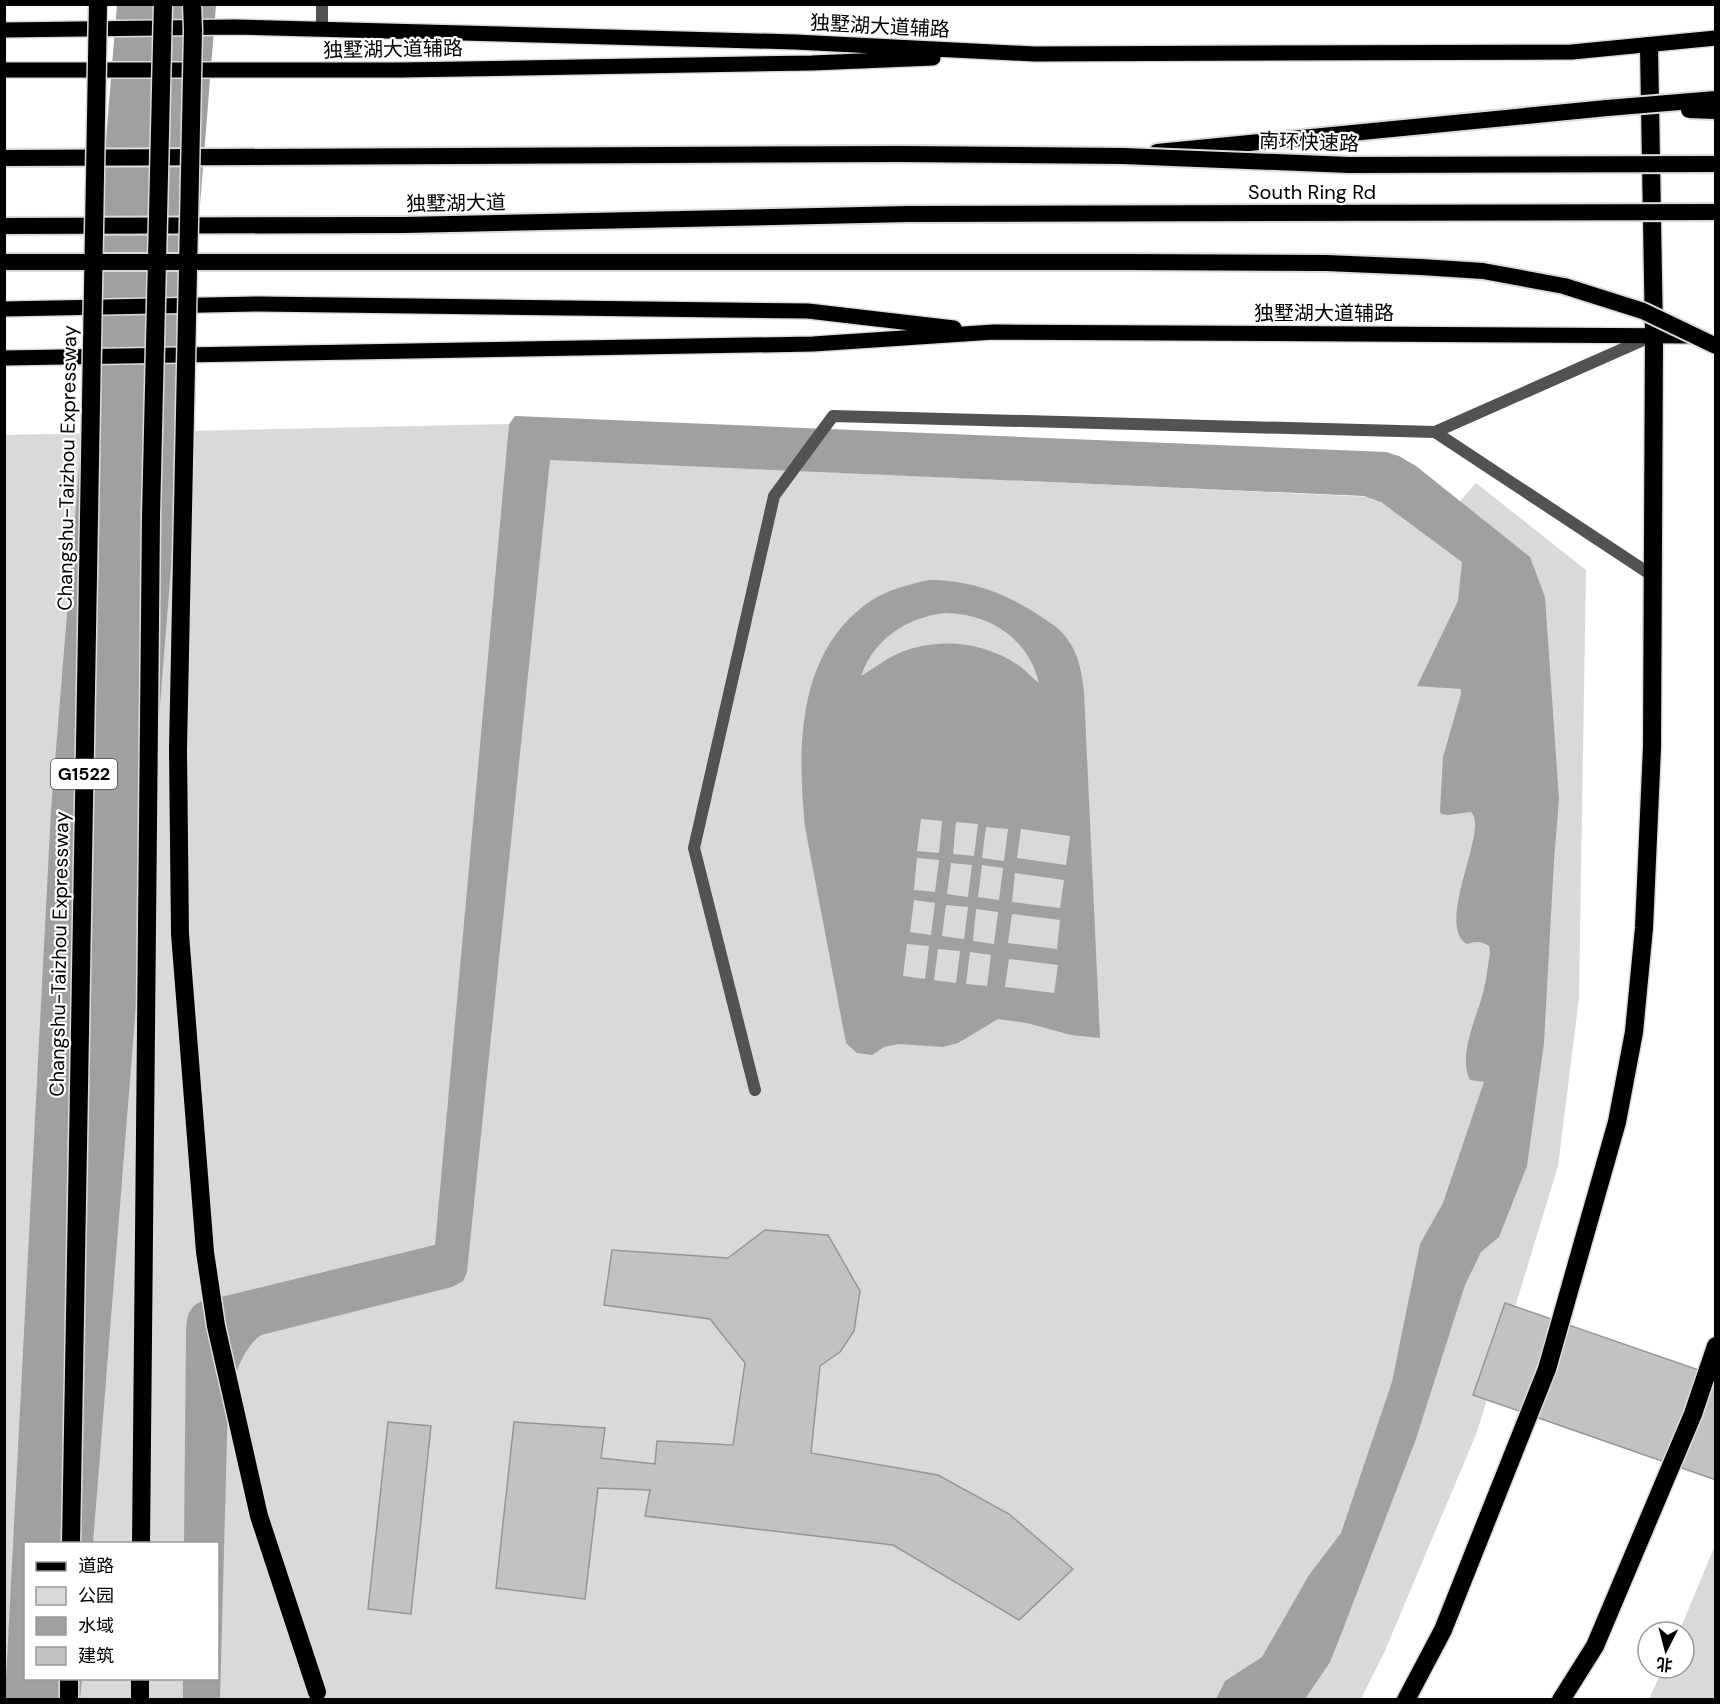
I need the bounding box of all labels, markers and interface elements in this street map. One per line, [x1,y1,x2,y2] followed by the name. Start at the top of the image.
[809,9,951,43] street label: 独墅湖大道辅路
[323,35,463,63] street label: 独墅湖大道辅路
[1259,127,1359,157] street label: 南环快速路
[1248,179,1376,205] street label: South Ring Rd
[406,189,506,217] street label: 独墅湖大道
[1254,300,1394,326] street label: 独墅湖大道辅路
[52,325,82,611] street label: Changshu-Taizhou Expressway
[51,759,117,789] road number: G1522
[44,811,74,1097] street label: Changshu-Taizhou Expressway
[24,1542,219,1680] legend
[78,1554,114,1578] text: 道路
[78,1584,114,1608] text: 公园
[78,1614,114,1638] text: 水域
[1636,1620,1696,1680] north arrow
[78,1644,114,1668] text: 建筑
[1655,1653,1674,1676] text: 北

